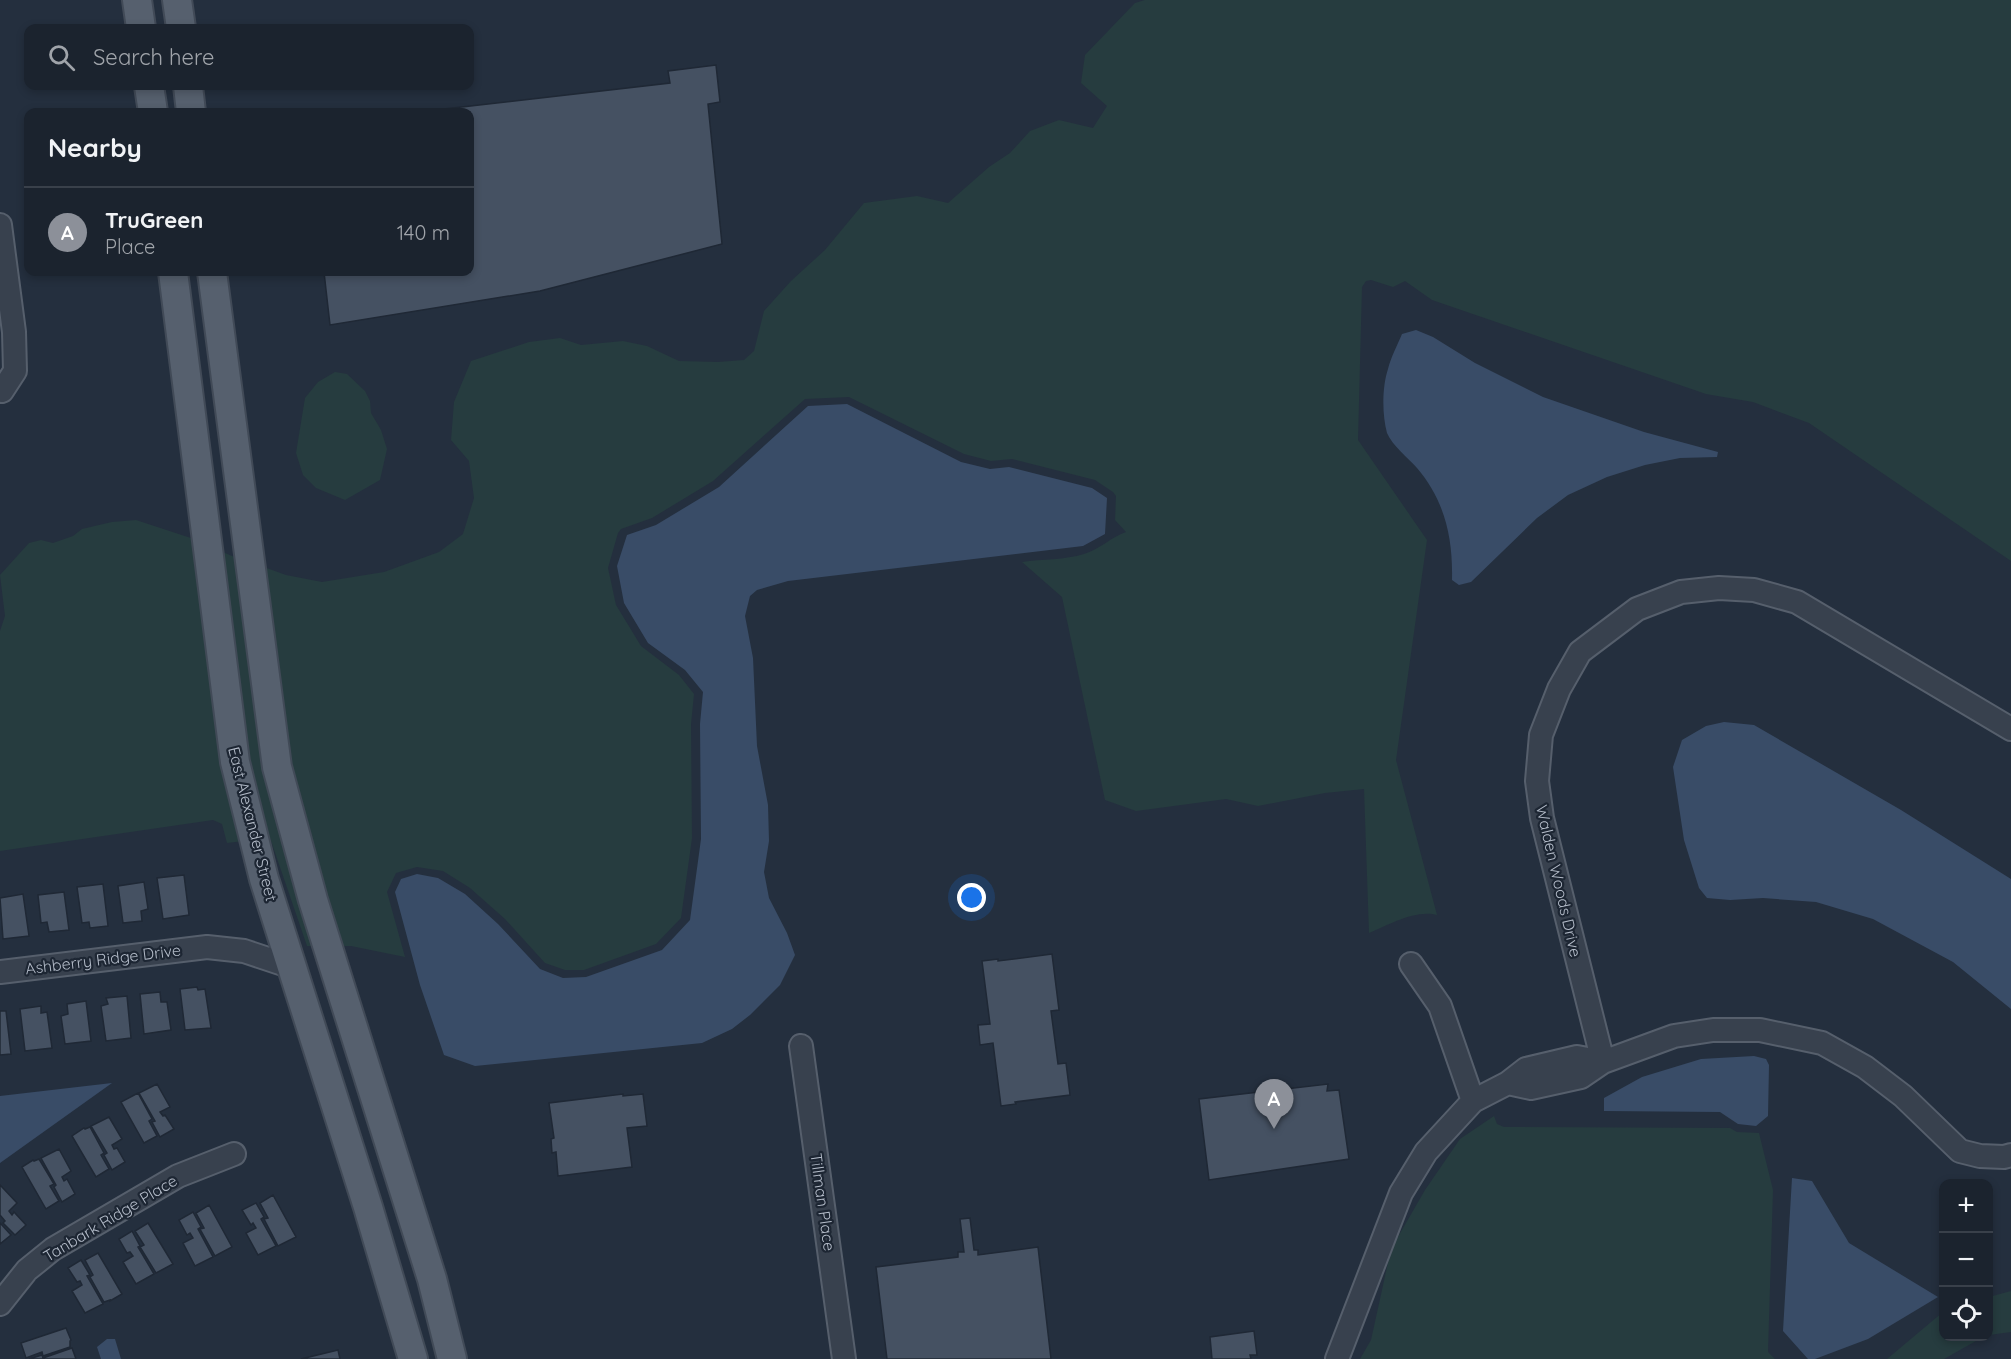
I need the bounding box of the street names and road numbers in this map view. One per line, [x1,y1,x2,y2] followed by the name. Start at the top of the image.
[224,745,282,903] street label: East Alexander Street
[1532,803,1586,959] street label: Walden Woods Drive
[24,940,182,978] street label: Ashberry Ridge Drive
[806,1152,840,1252] street label: Tillman Place
[39,1170,181,1266] street label: Tanbark Ridge Place

